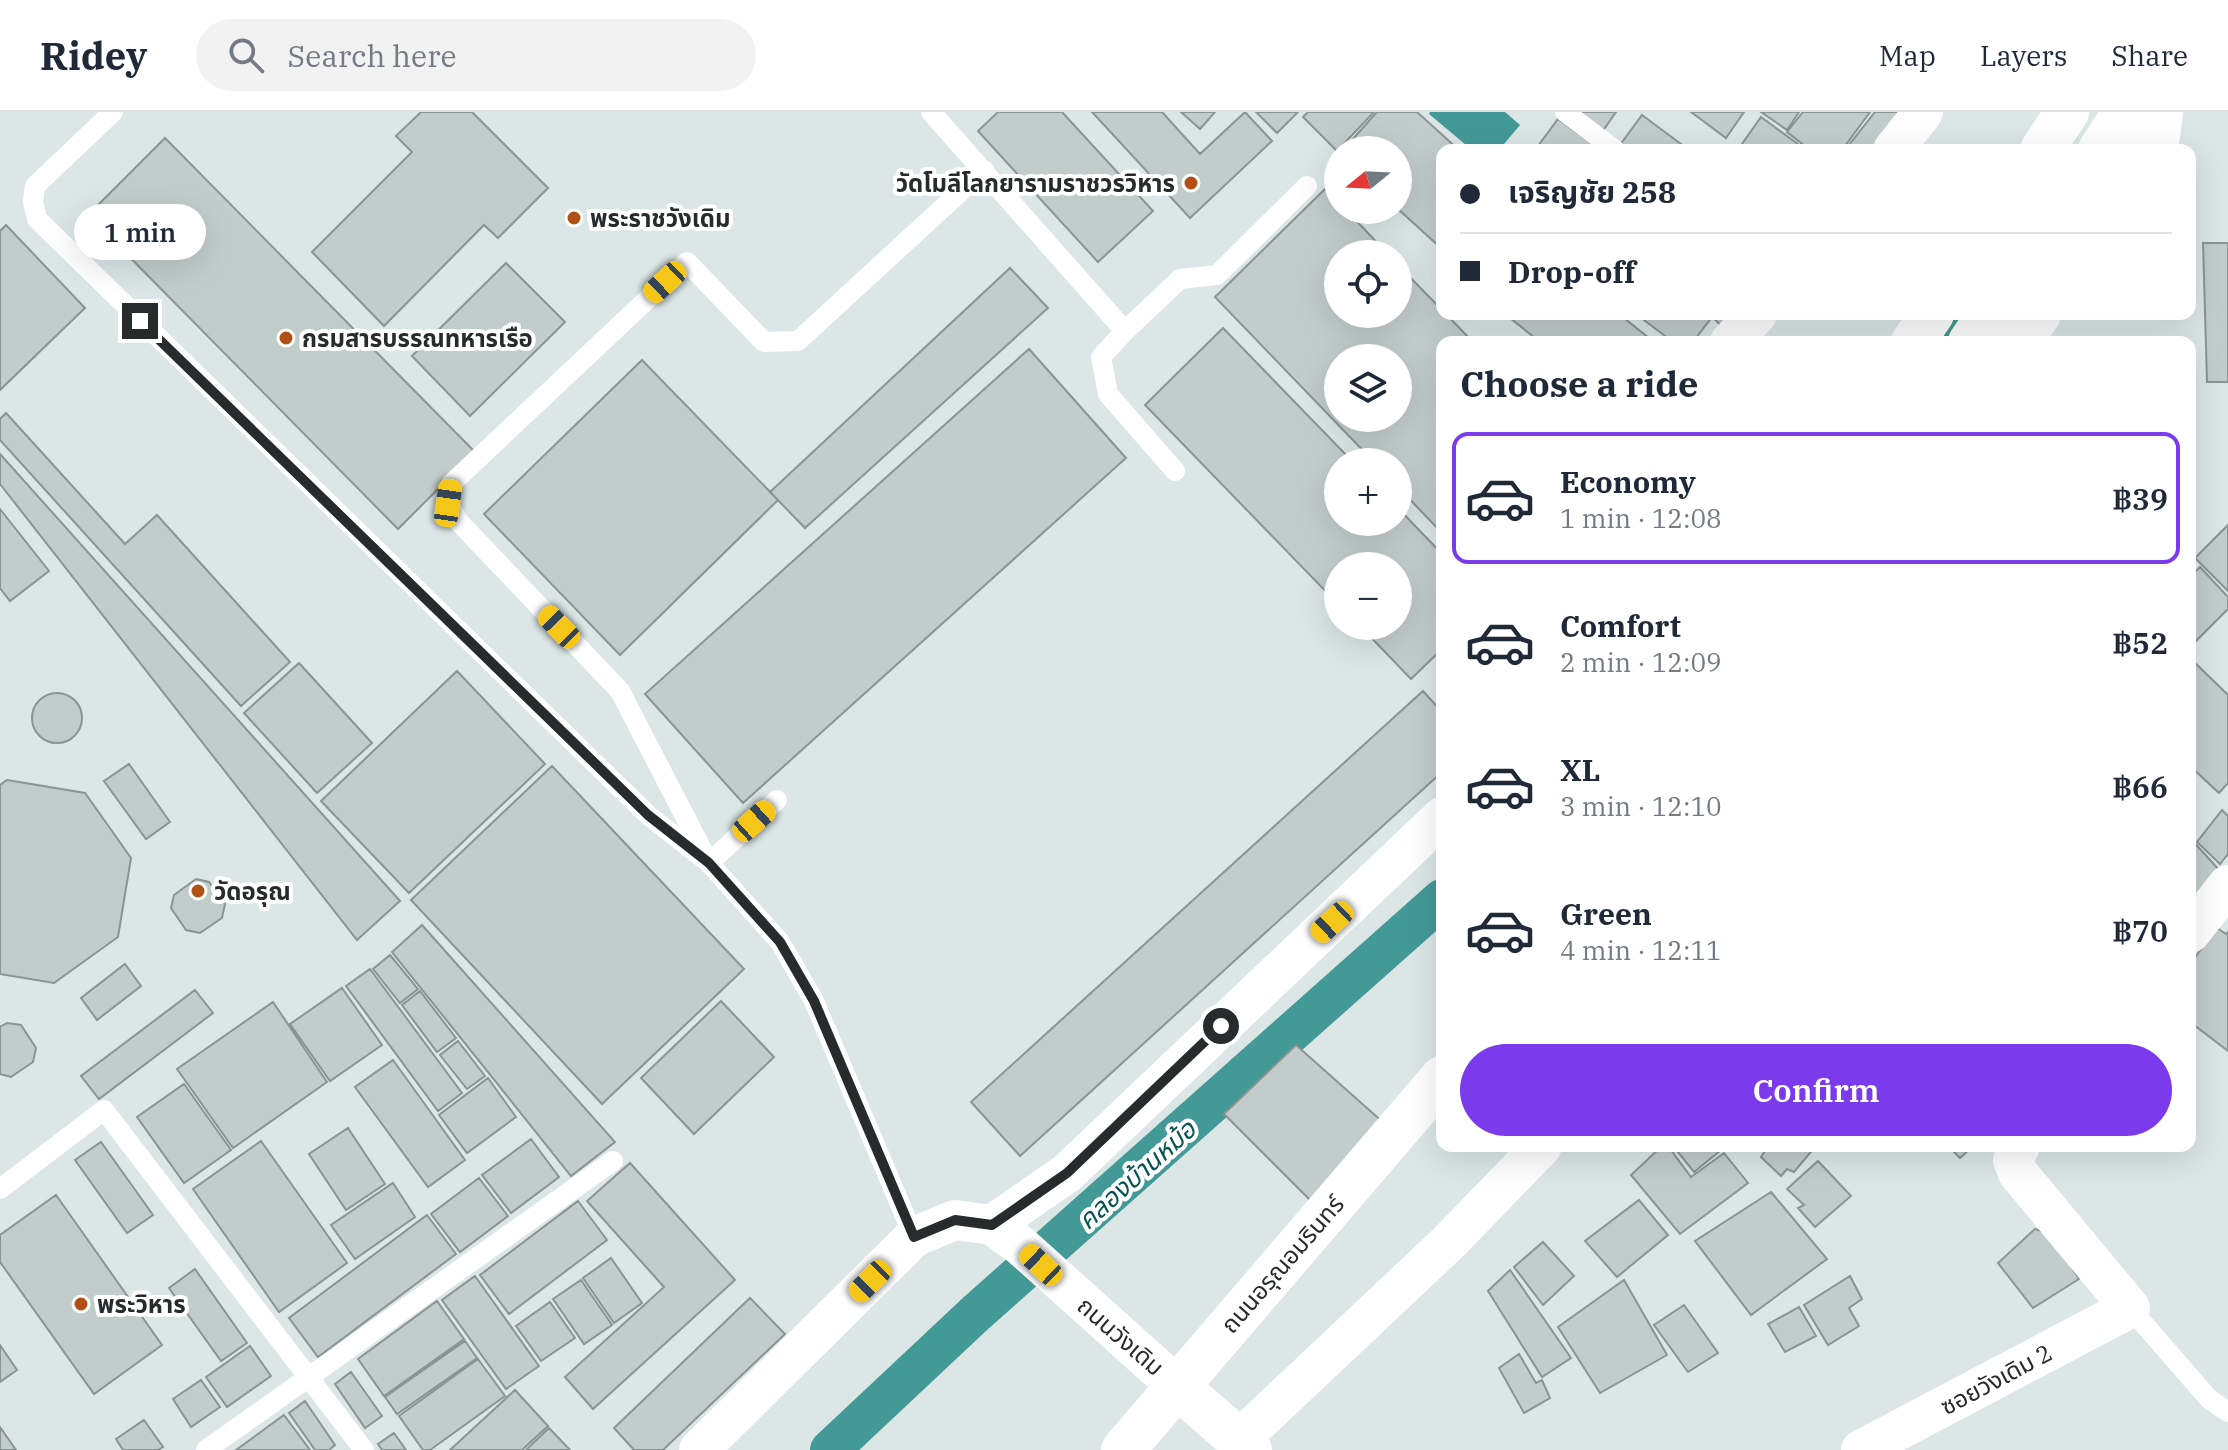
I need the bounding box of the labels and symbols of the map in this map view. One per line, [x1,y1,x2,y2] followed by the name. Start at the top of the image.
[1324,136,1412,224] north arrow
[896,167,1175,199] place label: วัดโมลีโลกยารามราชวรวิหาร
[1182,174,1200,192] marker: วัดโมลีโลกยารามราชวรวิหาร
[590,202,730,234] place label: พระราชวังเดิม
[74,205,206,261] callout: 1 min
[565,209,583,227] marker: พระราชวังเดิม
[639,257,691,307] car
[122,303,158,339] route end
[302,322,533,354] place label: กรมสารบรรณทหารเรือ
[277,329,295,347] marker: กรมสารบรรณทหารเรือ
[433,478,463,528] car
[534,601,584,653] car
[728,796,780,846] car
[214,875,291,907] place label: วัดอรุณ
[189,882,207,900] marker: วัดอรุณ
[1306,897,1358,947] car
[1203,1008,1239,1044] route start
[1070,1111,1203,1236] water label: คลองบ้านหม้อ
[1213,1188,1351,1340] street label: ถนนอรุณอมรินทร์
[1015,1240,1067,1290] car
[845,1256,895,1306] car
[97,1288,186,1320] place label: พระวิหาร
[1071,1290,1171,1382] street label: ถนนวังเดิม
[72,1295,90,1313] marker: พระวิหาร
[1934,1336,2058,1422] street label: ซอยวังเดิม 2

